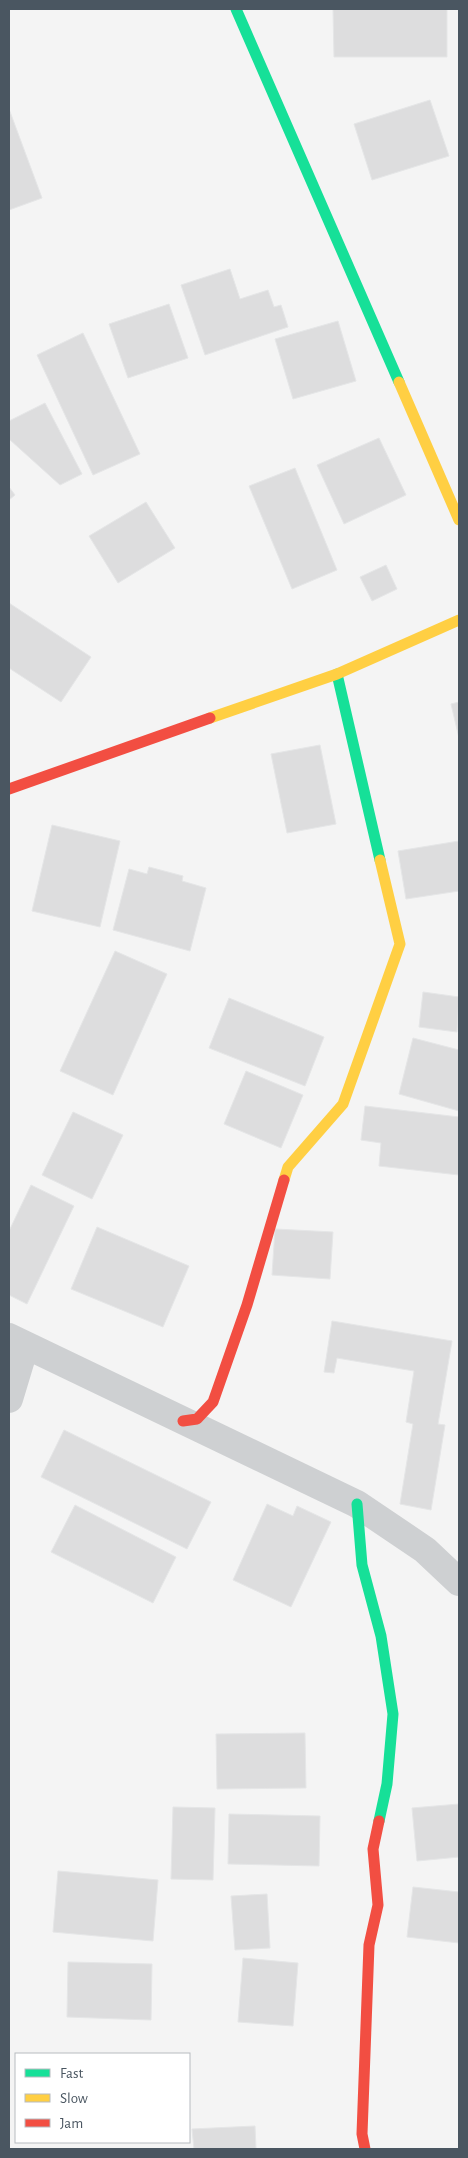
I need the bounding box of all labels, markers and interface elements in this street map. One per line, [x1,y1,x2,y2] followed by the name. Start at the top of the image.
[15,2053,190,2143] legend
[60,2066,84,2081] text: Fast
[60,2091,88,2106] text: Slow
[60,2116,83,2131] text: Jam

